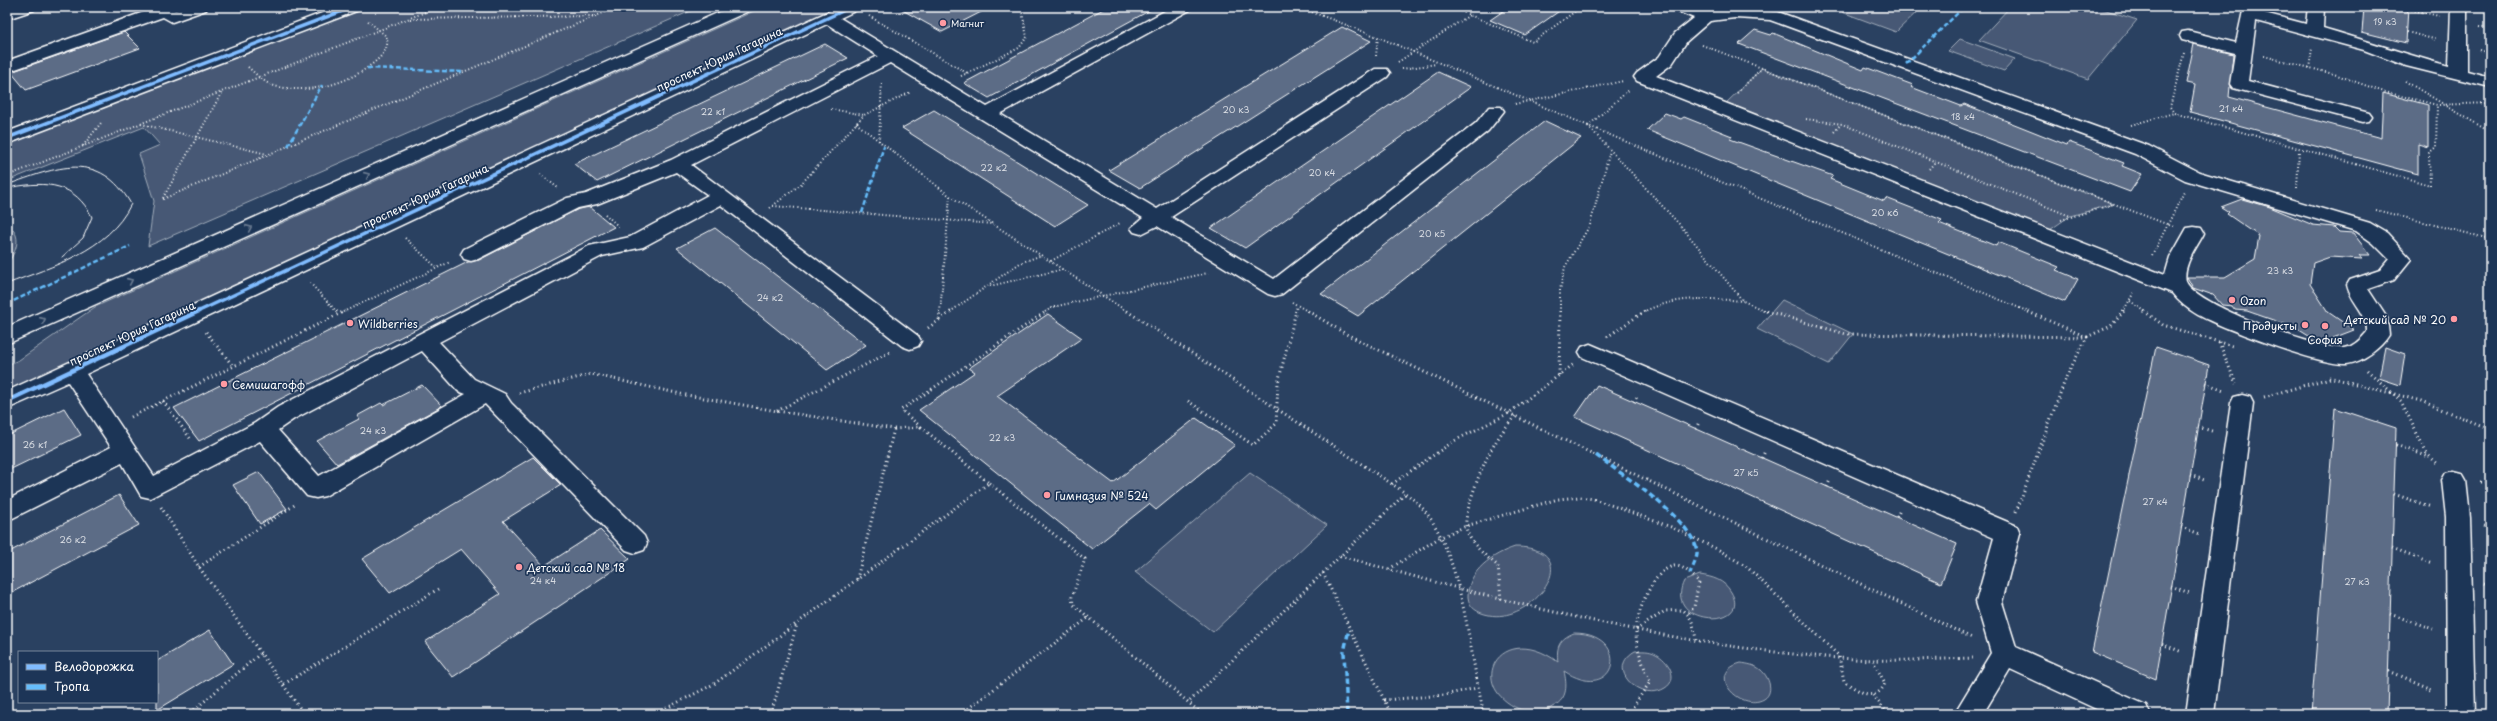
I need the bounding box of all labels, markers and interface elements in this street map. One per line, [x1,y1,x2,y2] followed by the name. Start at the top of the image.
[2373,14,2397,28] house number: 19 к3
[951,16,984,30] place label: Магнит
[938,18,948,28] marker: Магнит
[653,22,785,96] street label: проспект Юрия Гагарина
[2219,101,2243,115] house number: 21 к4
[1223,102,1250,116] house number: 20 к3
[701,104,725,118] house number: 22 к1
[1951,109,1975,123] house number: 18 к4
[359,159,491,233] street label: проспект Юрия Гагарина
[981,160,1007,174] house number: 22 к2
[1309,165,1336,179] house number: 20 к4
[364,172,371,180] one-way arrow
[1871,205,1899,219] house number: 20 к6
[244,225,252,233] one-way arrow
[1419,226,1446,240] house number: 20 к5
[2267,263,2293,277] house number: 23 к3
[126,278,133,286] one-way arrow
[757,290,783,304] house number: 24 к2
[2240,292,2266,309] place label: Ozon
[2227,295,2237,305] marker: Ozon
[66,296,198,370] street label: проспект Юрия Гагарина
[2343,311,2446,328] place label: Детский сад № 20
[2449,314,2459,324] marker: Детский сад № 20
[358,315,418,332] place label: Wildberries
[38,317,46,325] one-way arrow
[2243,317,2297,334] place label: Продукты
[345,318,355,328] marker: Wildberries
[2300,320,2310,330] marker: Продукты
[2320,321,2330,331] marker: София
[2307,331,2343,348] place label: София
[232,376,305,393] place label: Семишагофф
[219,379,229,389] marker: Семишагофф
[360,423,386,437] house number: 24 к3
[989,430,1015,444] house number: 22 к3
[23,437,47,451] house number: 26 к1
[1733,465,1759,479] house number: 27 к5
[1055,487,1149,504] place label: Гимназия № 524
[1042,490,1052,500] marker: Гимназия № 524
[2142,494,2168,508] house number: 27 к4
[60,532,87,546] house number: 26 к2
[526,559,625,576] place label: Детский сад № 18
[514,562,524,572] marker: Детский сад № 18
[530,573,556,587] house number: 24 к4
[2344,574,2370,588] house number: 27 к3
[18,651,158,703] legend
[54,657,134,675] text: Велодорожка
[54,677,90,695] text: Тропа

